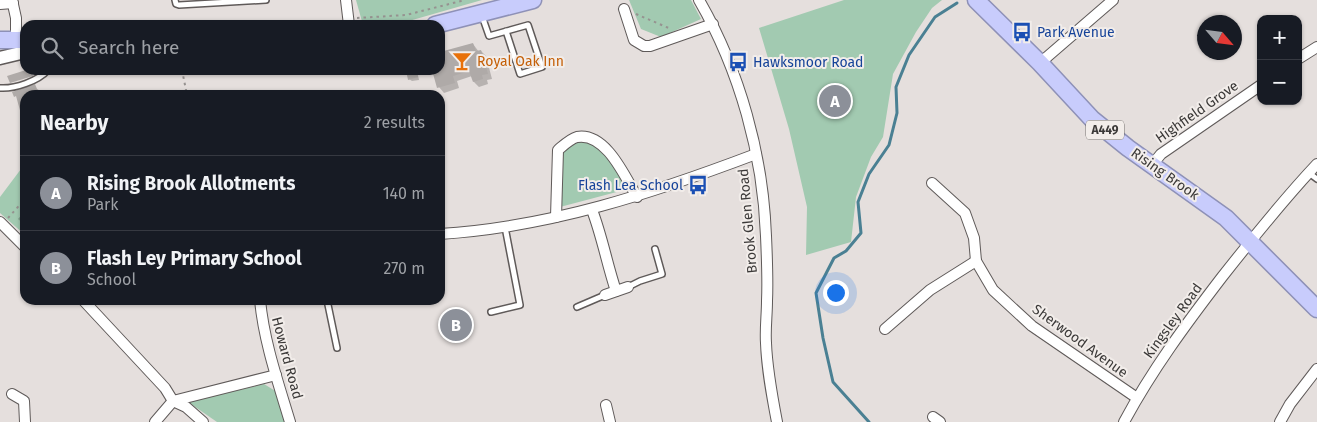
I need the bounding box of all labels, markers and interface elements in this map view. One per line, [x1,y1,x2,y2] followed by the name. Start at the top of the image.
[1197,15,1242,60] north arrow
[1257,15,1302,105] map controls
[1257,15,1302,60] button: +
[20,20,445,75] search box
[1011,21,1033,43] bus stop icon: Park Avenue
[1037,24,1115,41] place label: Park Avenue
[38,34,66,62] icon: search
[78,36,179,59] text: Search here
[451,50,473,72] bar icon: Royal Oak Inn
[727,51,749,73] bus stop icon: Hawksmoor Road
[477,53,564,70] place label: Royal Oak Inn
[753,54,864,71] place label: Hawksmoor Road
[1257,60,1302,105] button: −
[1152,77,1242,147] street label: Highfield Grove
[819,82,851,120] pin: A
[40,110,108,136] text: Nearby
[364,113,425,132] text: 2 results
[1086,120,1124,140] road number: A449
[1128,144,1203,204] street label: Rising Brook
[735,168,761,274] street label: Brook Glen Road
[87,172,295,195] text: Rising Brook Allotments
[687,174,709,196] bus stop icon: Flash Lea School
[578,177,683,194] place label: Flash Lea School
[51,184,61,203] text: A
[383,184,425,203] text: 140 m
[87,195,119,214] text: Park
[87,247,302,270] text: Flash Ley Primary School
[51,259,61,278] text: B
[383,259,425,278] text: 270 m
[87,270,136,289] text: School
[823,280,849,306] your location
[1140,280,1206,362] street label: Kingsley Road
[1029,301,1131,381] street label: Sherwood Avenue
[440,306,472,344] pin: B
[268,315,306,401] street label: Howard Road

